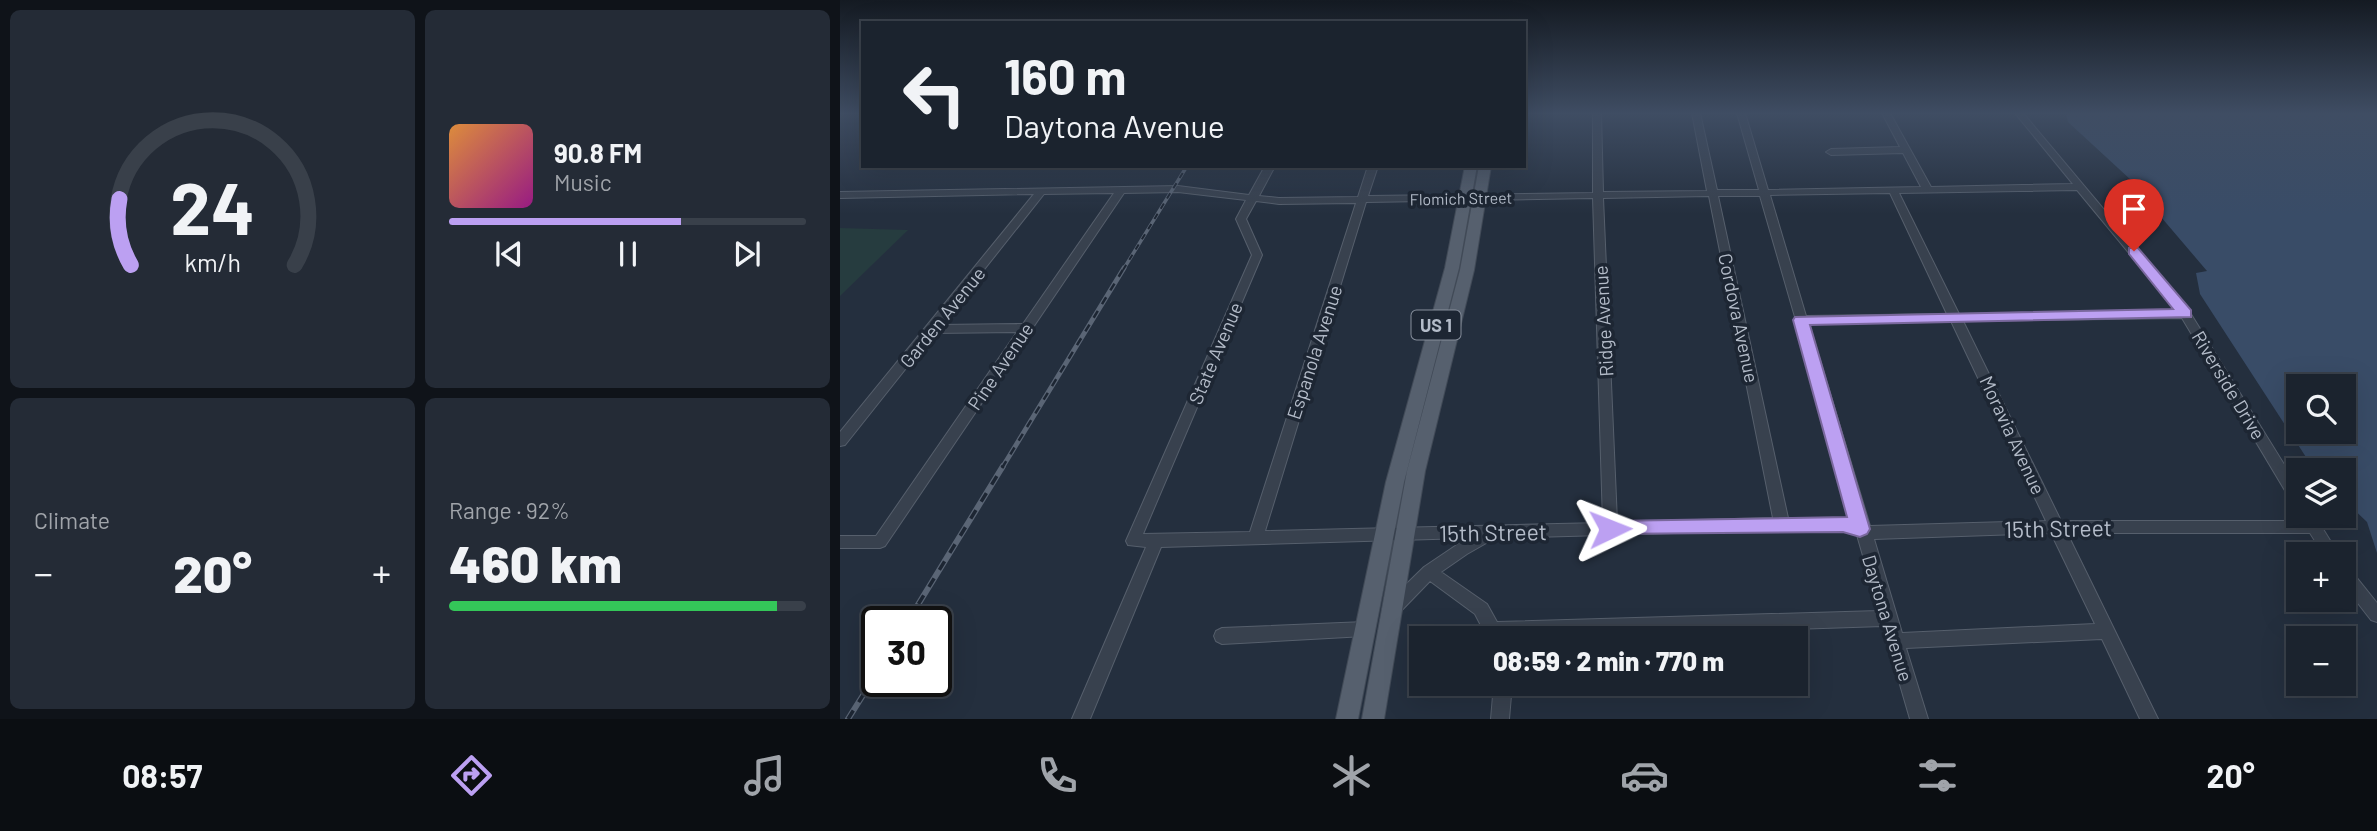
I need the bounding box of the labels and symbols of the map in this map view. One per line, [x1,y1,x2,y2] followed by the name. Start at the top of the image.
[2104,179,2164,251] pin
[1410,188,1512,208] street label: Flomich Street
[1714,251,1764,385] street label: Cordova Avenue
[894,262,990,372] street label: Garden Avenue
[1589,265,1617,377] street label: Ridge Avenue
[1281,282,1347,422] street label: Espanola Avenue
[1183,299,1247,407] street label: State Avenue
[1412,310,1460,340] road number: US 1
[962,318,1038,414] street label: Pine Avenue
[2188,326,2270,444] street label: Riverside Drive
[1975,372,2051,498] street label: Moravia Avenue
[1573,492,1647,566] position arrow
[2004,513,2112,543] street label: 15th Street
[1439,517,1547,547] street label: 15th Street
[1858,552,1918,684] street label: Daytona Avenue
[861,606,952,697] speed limit sign: 30

